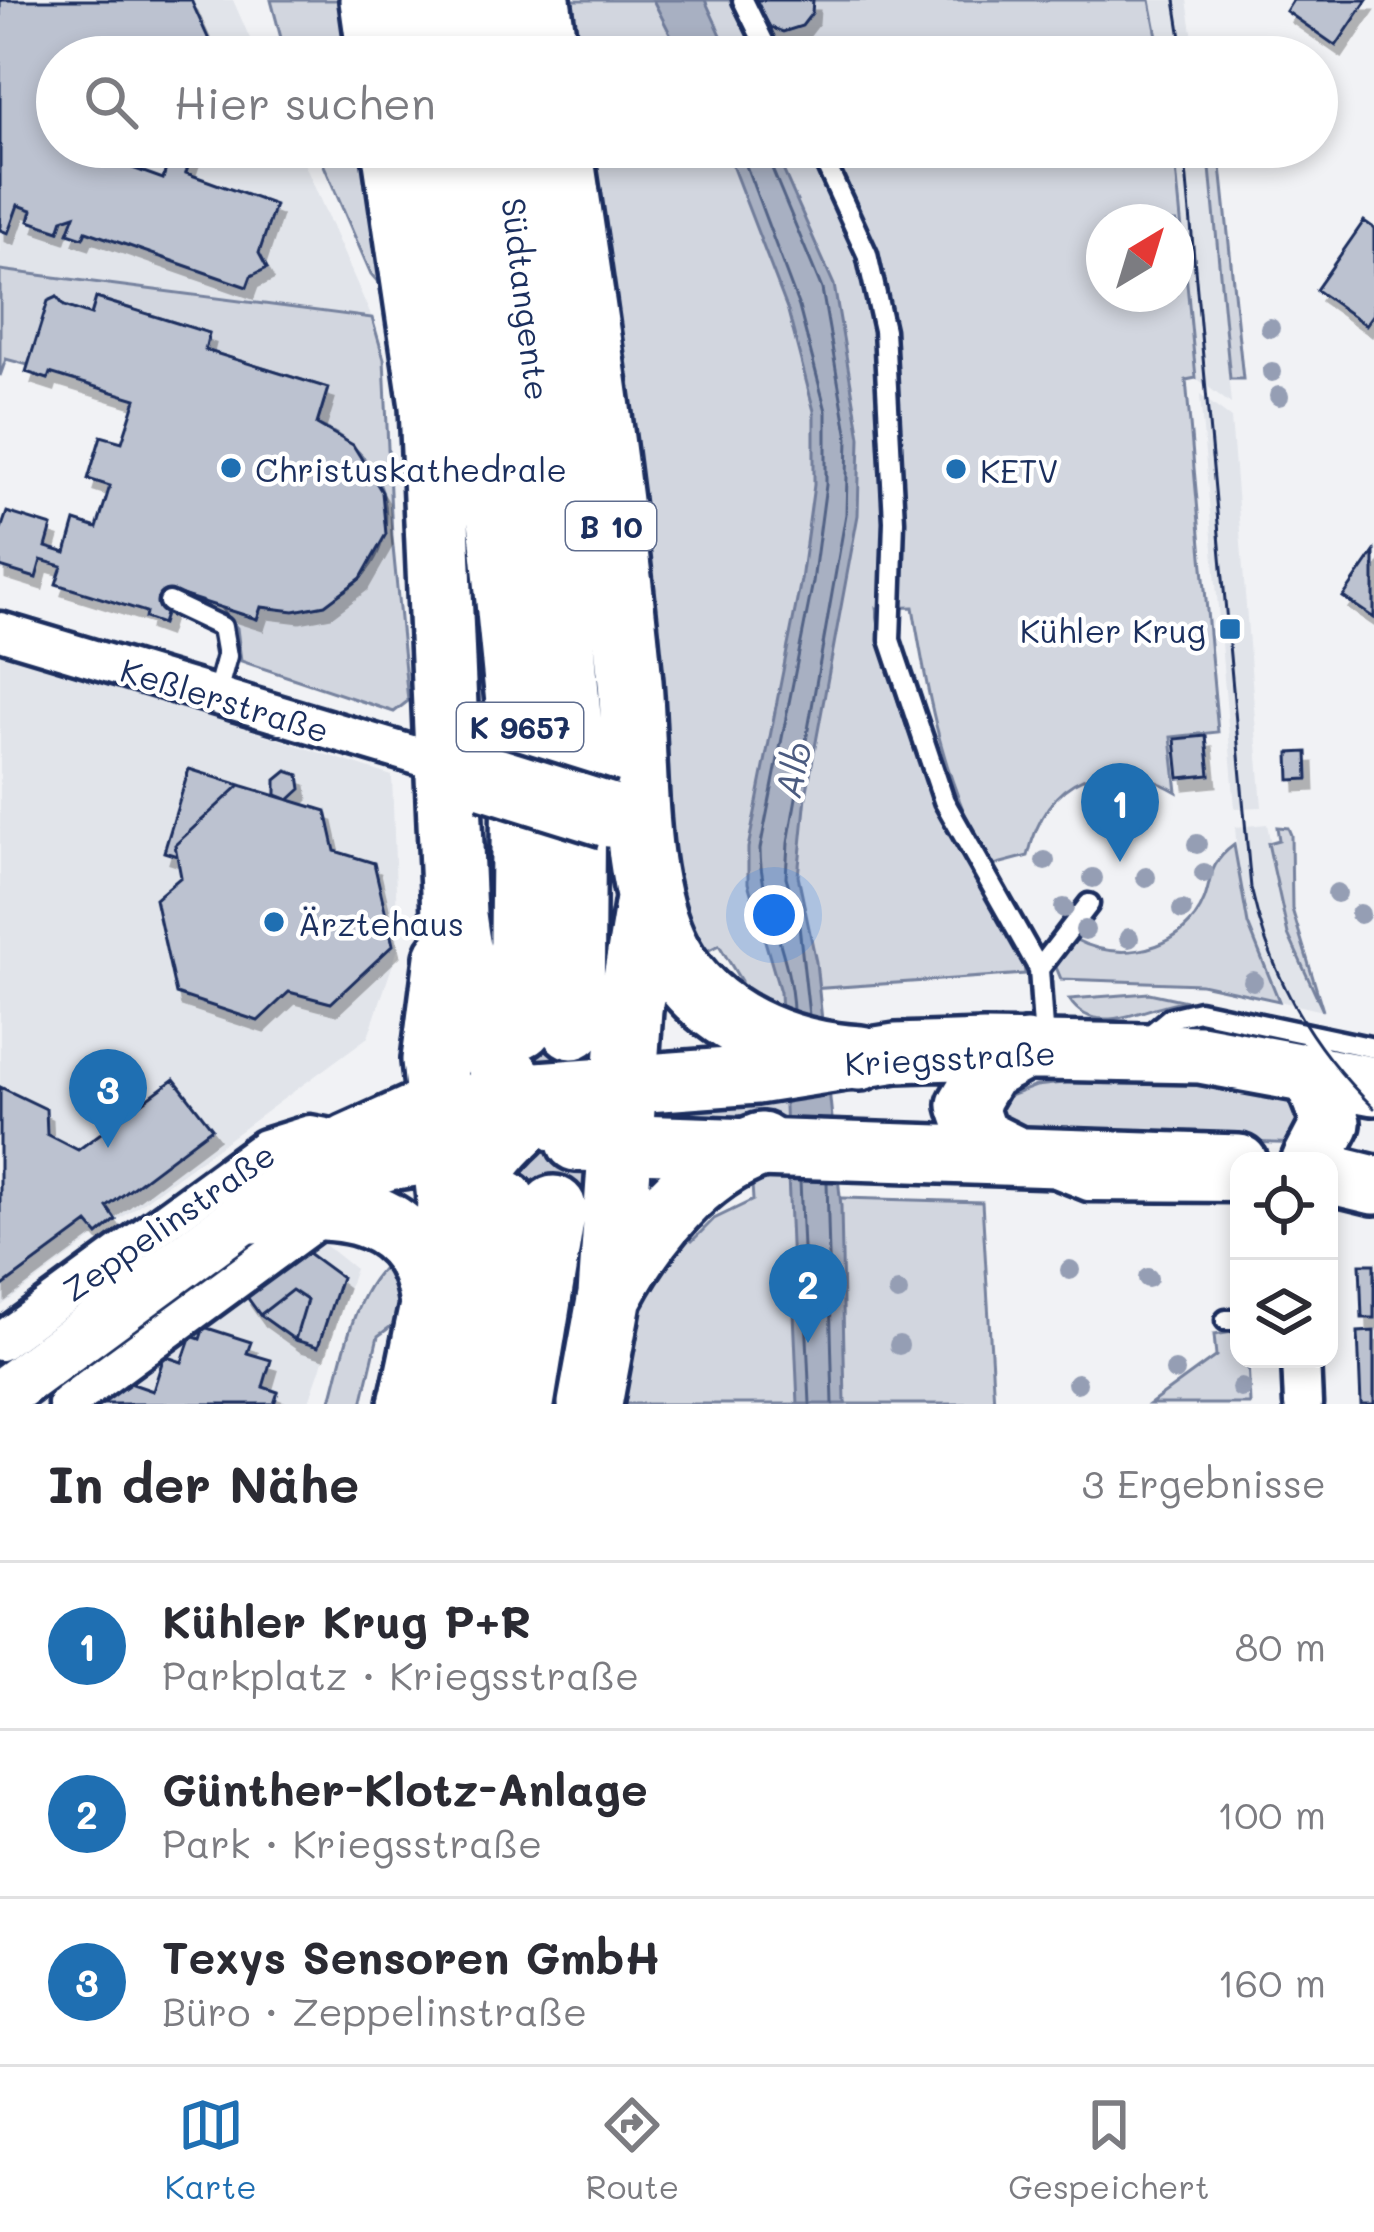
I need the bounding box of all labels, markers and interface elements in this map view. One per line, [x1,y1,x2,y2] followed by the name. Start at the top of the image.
[36,36,1338,168] search box
[78,69,144,135] icon: search
[174,73,436,131] text: Hier suchen
[493,195,561,403] street label: Südtangente
[1086,204,1194,312] north arrow
[255,447,567,490] place label: Christuskathedrale
[980,448,1059,491] place label: KETV
[218,455,244,481] marker: Christuskathedrale
[943,456,969,482] marker: KETV
[566,502,656,550] road number: B 10
[1020,608,1206,651] place label: Kühler Krug
[1217,616,1243,642] marker: Kühler Krug
[116,647,334,751] street label: Keßlerstraße
[457,703,583,751] road number: K 9657
[763,736,821,802] water label: Alb
[1081,763,1159,862] pin: 1
[744,885,804,945] your location
[298,901,464,944] place label: Ärztehaus
[261,909,287,935] marker: Ärztehaus
[843,1030,1057,1084] street label: Kriegsstraße
[69,1049,147,1148] pin: 3
[53,1132,283,1310] street label: Zeppelinstraße
[1230,1152,1338,1368] map controls
[1230,1152,1338,1260] button: locate
[769,1244,847,1343] pin: 2
[1230,1260,1338,1368] button: layers
[48,1449,359,1516] text: In der Nähe
[1082,1457,1326,1508] text: 3 Ergebnisse
[162,1591,531,1649] text: Kühler Krug P+R
[78,1620,96,1671] text: 1
[1235,1620,1326,1671] text: 80 m
[162,1649,639,1700] text: Parkplatz · Kriegsstraße
[162,1759,648,1817] text: Günther-Klotz-Anlage
[76,1788,98,1839] text: 2
[1217,1788,1326,1839] text: 100 m
[162,1817,542,1868] text: Park · Kriegsstraße
[162,1927,661,1985] text: Texys Sensoren GmbH
[75,1956,99,2007] text: 3
[1217,1956,1326,2007] text: 160 m
[162,1985,587,2036] text: Büro · Zeppelinstraße
[164,2092,257,2207] tab: Karte
[586,2092,679,2207] tab: Route
[1008,2092,1210,2207] tab: Gespeichert

